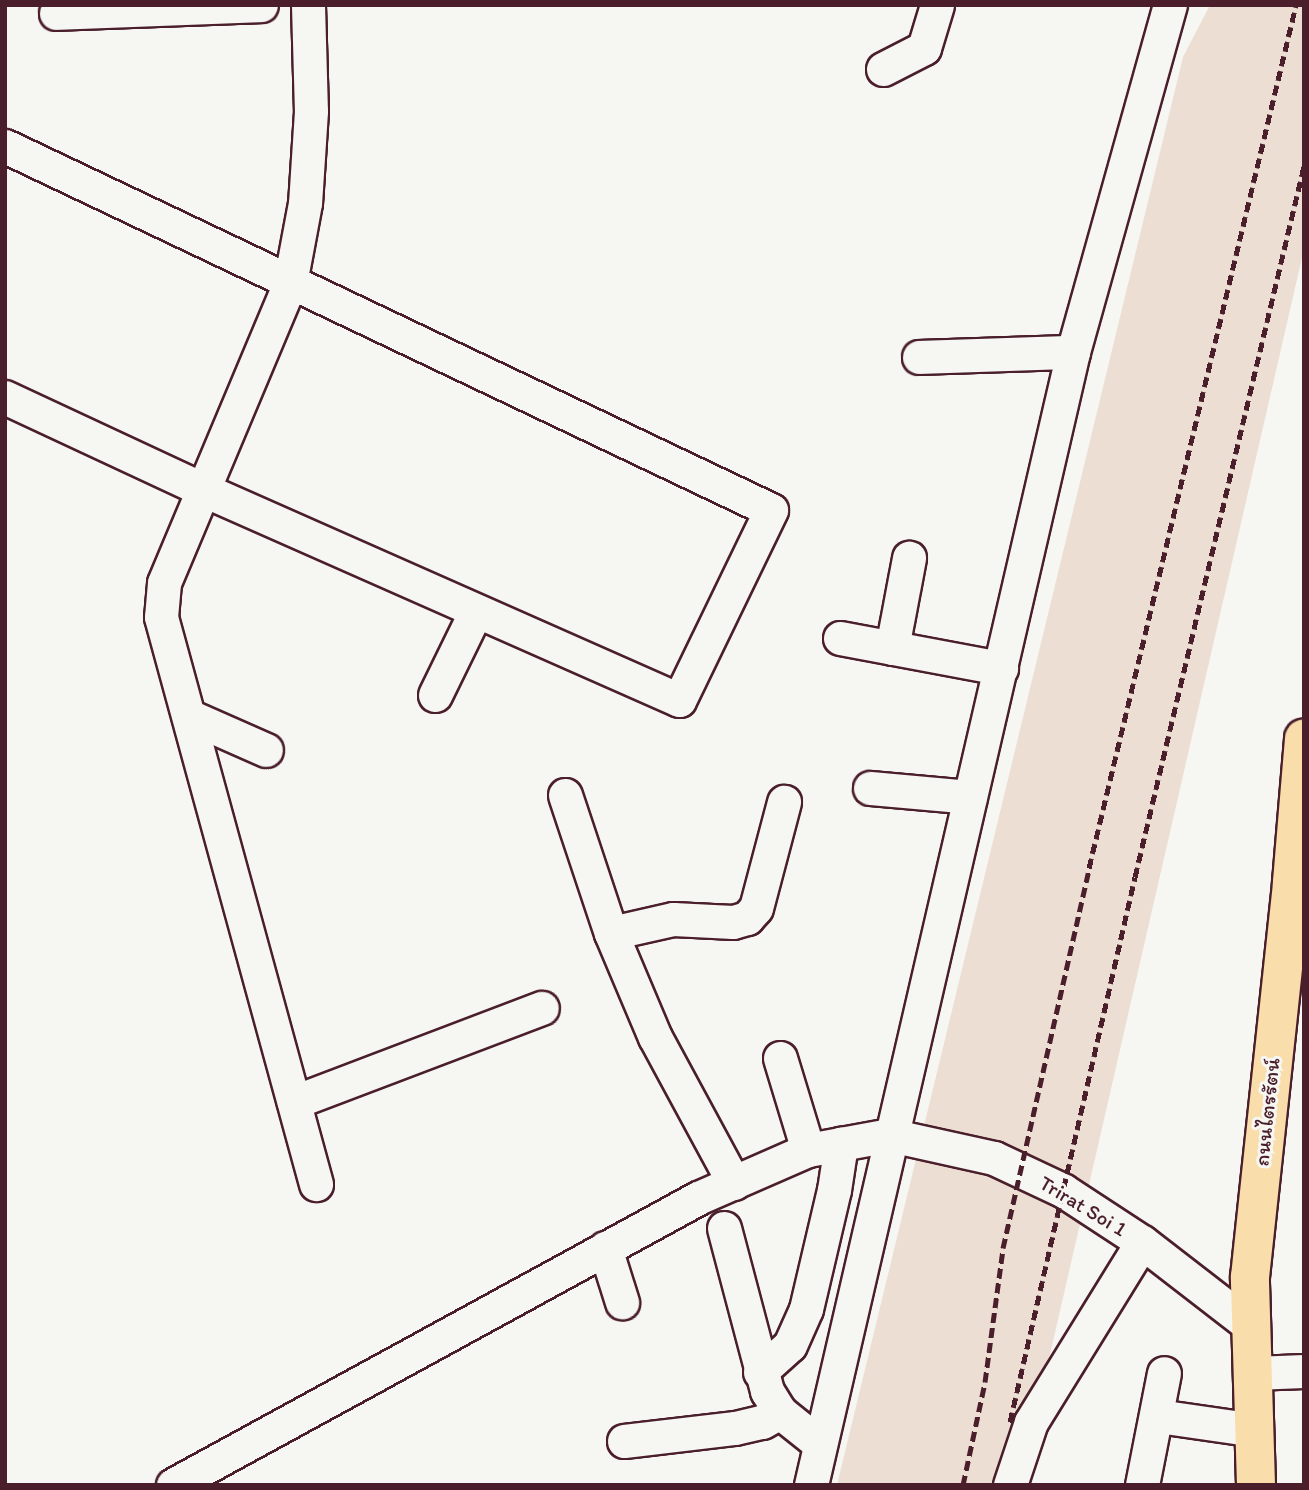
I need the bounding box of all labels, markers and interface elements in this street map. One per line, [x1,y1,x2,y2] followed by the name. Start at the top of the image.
[1249,1057,1285,1167] street label: ถนนไตรรัตน์
[1035,1170,1131,1242] street label: Trirat Soi 1

